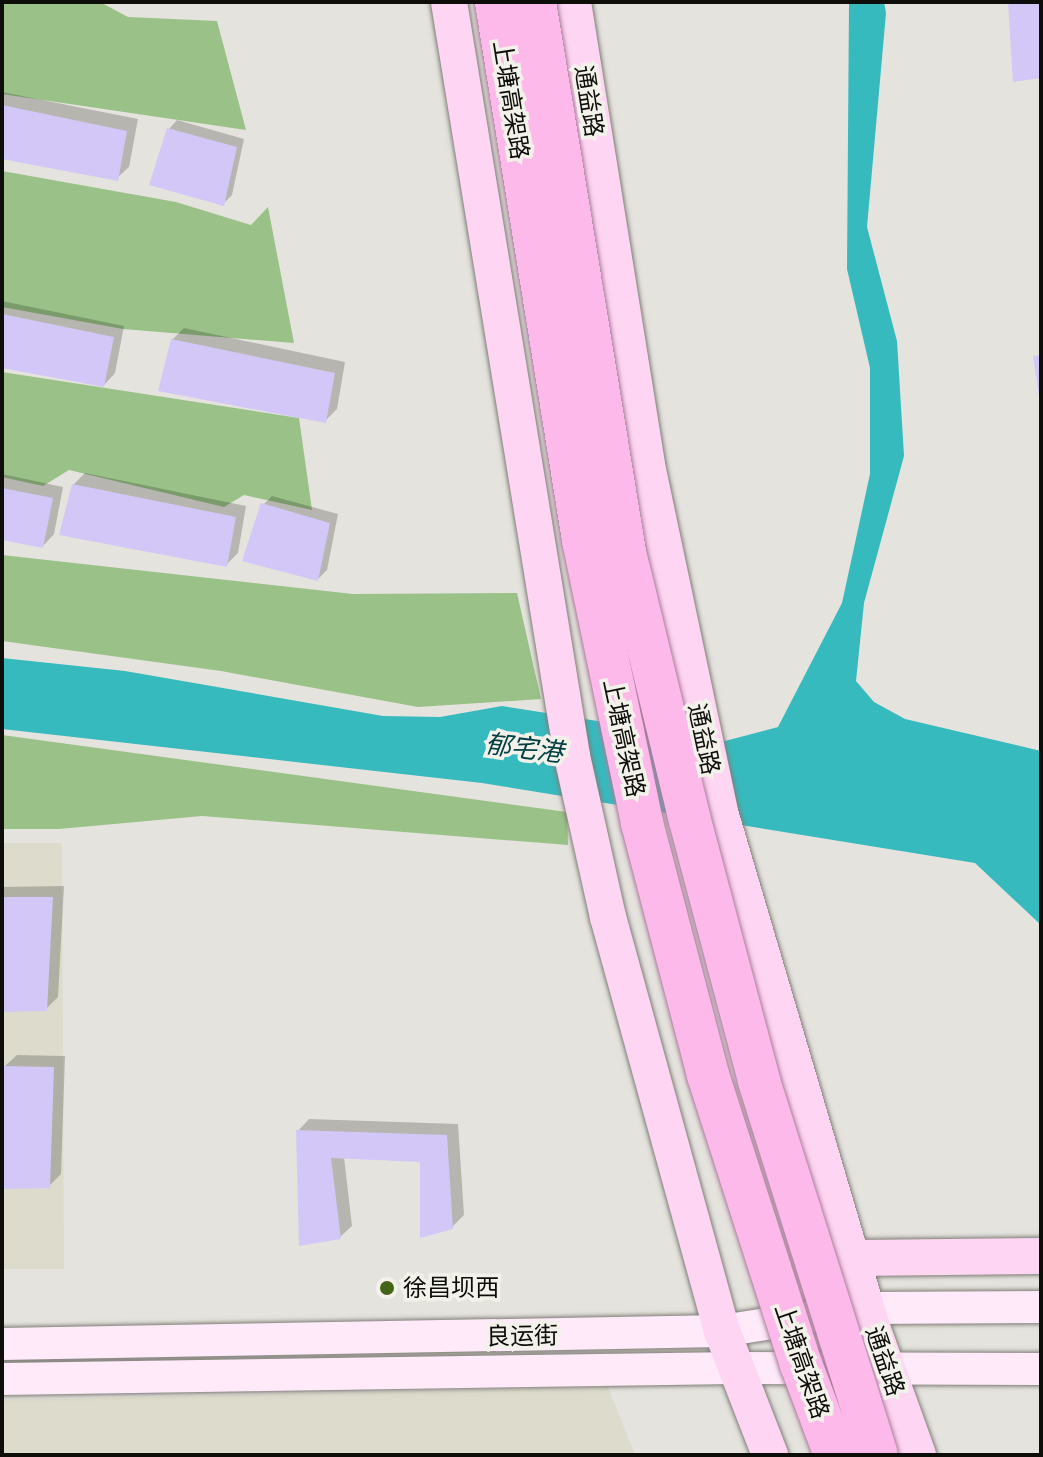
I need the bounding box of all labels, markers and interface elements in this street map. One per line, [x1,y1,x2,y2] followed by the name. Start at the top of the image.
[487,38,535,162] street label: 上塘高架路
[569,63,609,139] street label: 通益路
[597,676,651,800] street label: 上塘高架路
[682,701,726,777] street label: 通益路
[483,729,565,769] water label: 郁宅港
[403,1274,499,1302] place label: 徐昌坝西
[378,1279,396,1297] marker: 徐昌坝西
[769,1300,835,1422] street label: 上塘高架路
[486,1321,558,1351] street label: 良运街
[860,1322,910,1400] street label: 通益路

